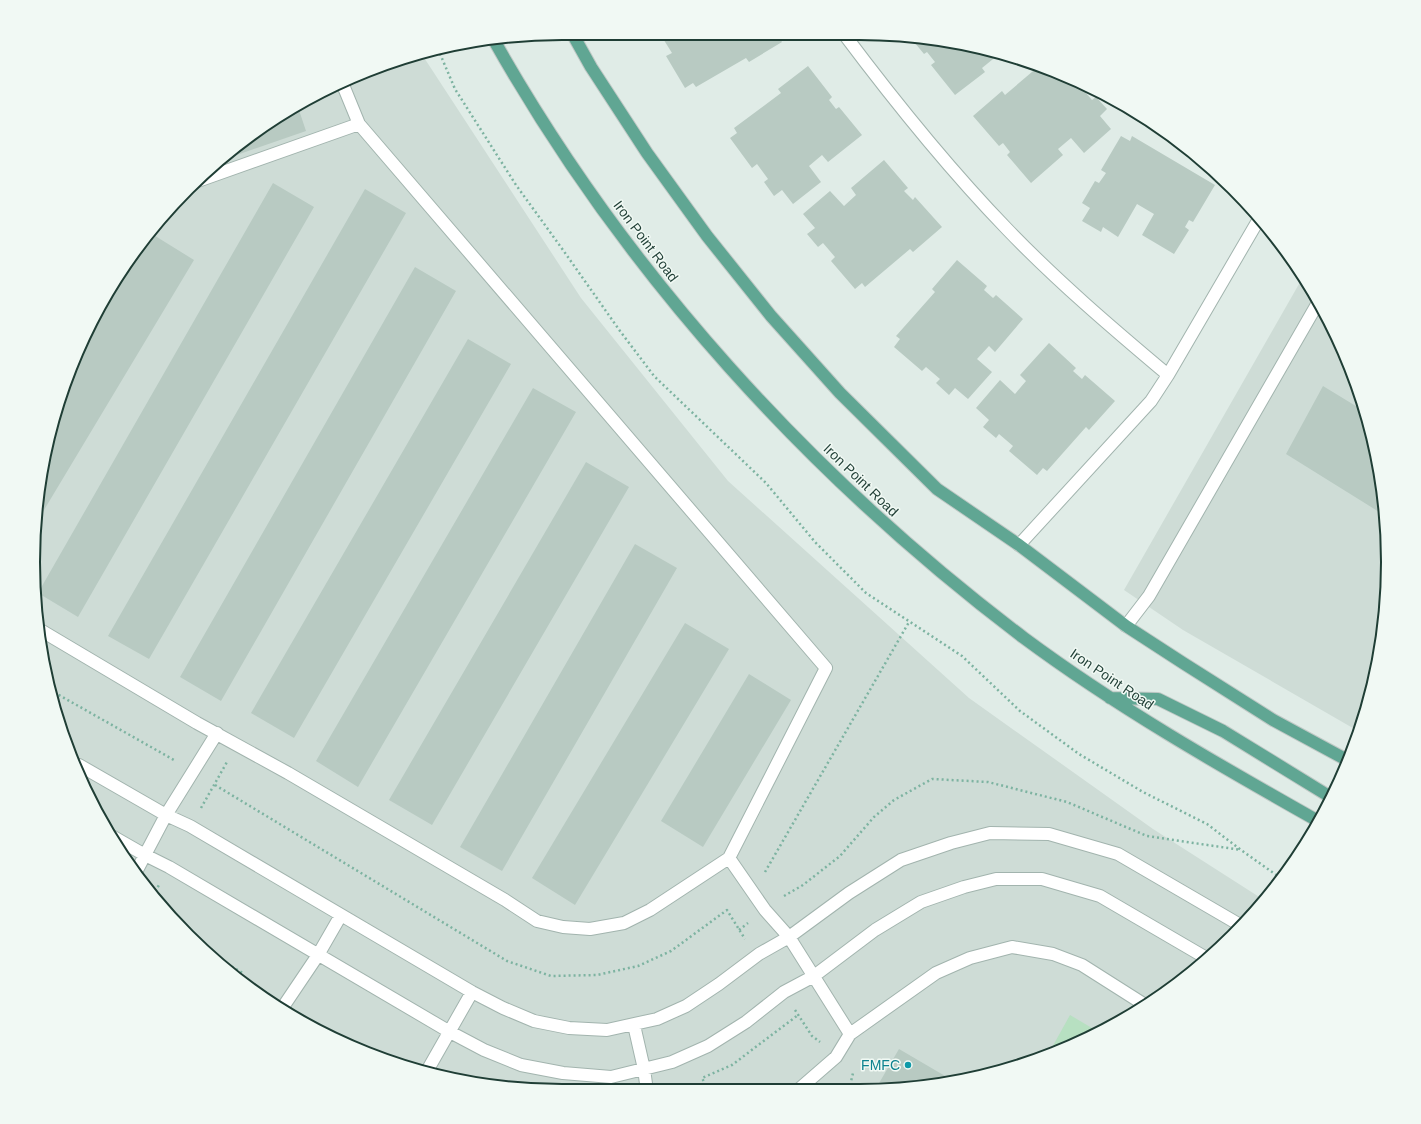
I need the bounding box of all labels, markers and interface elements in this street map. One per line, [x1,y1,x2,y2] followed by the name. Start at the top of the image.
[610,197,682,285] street label: Iron Point Road
[820,440,902,520] street label: Iron Point Road
[1067,645,1157,713] street label: Iron Point Road
[861,1057,900,1073] place label: FMFC
[903,1060,913,1070] marker: FMFC

